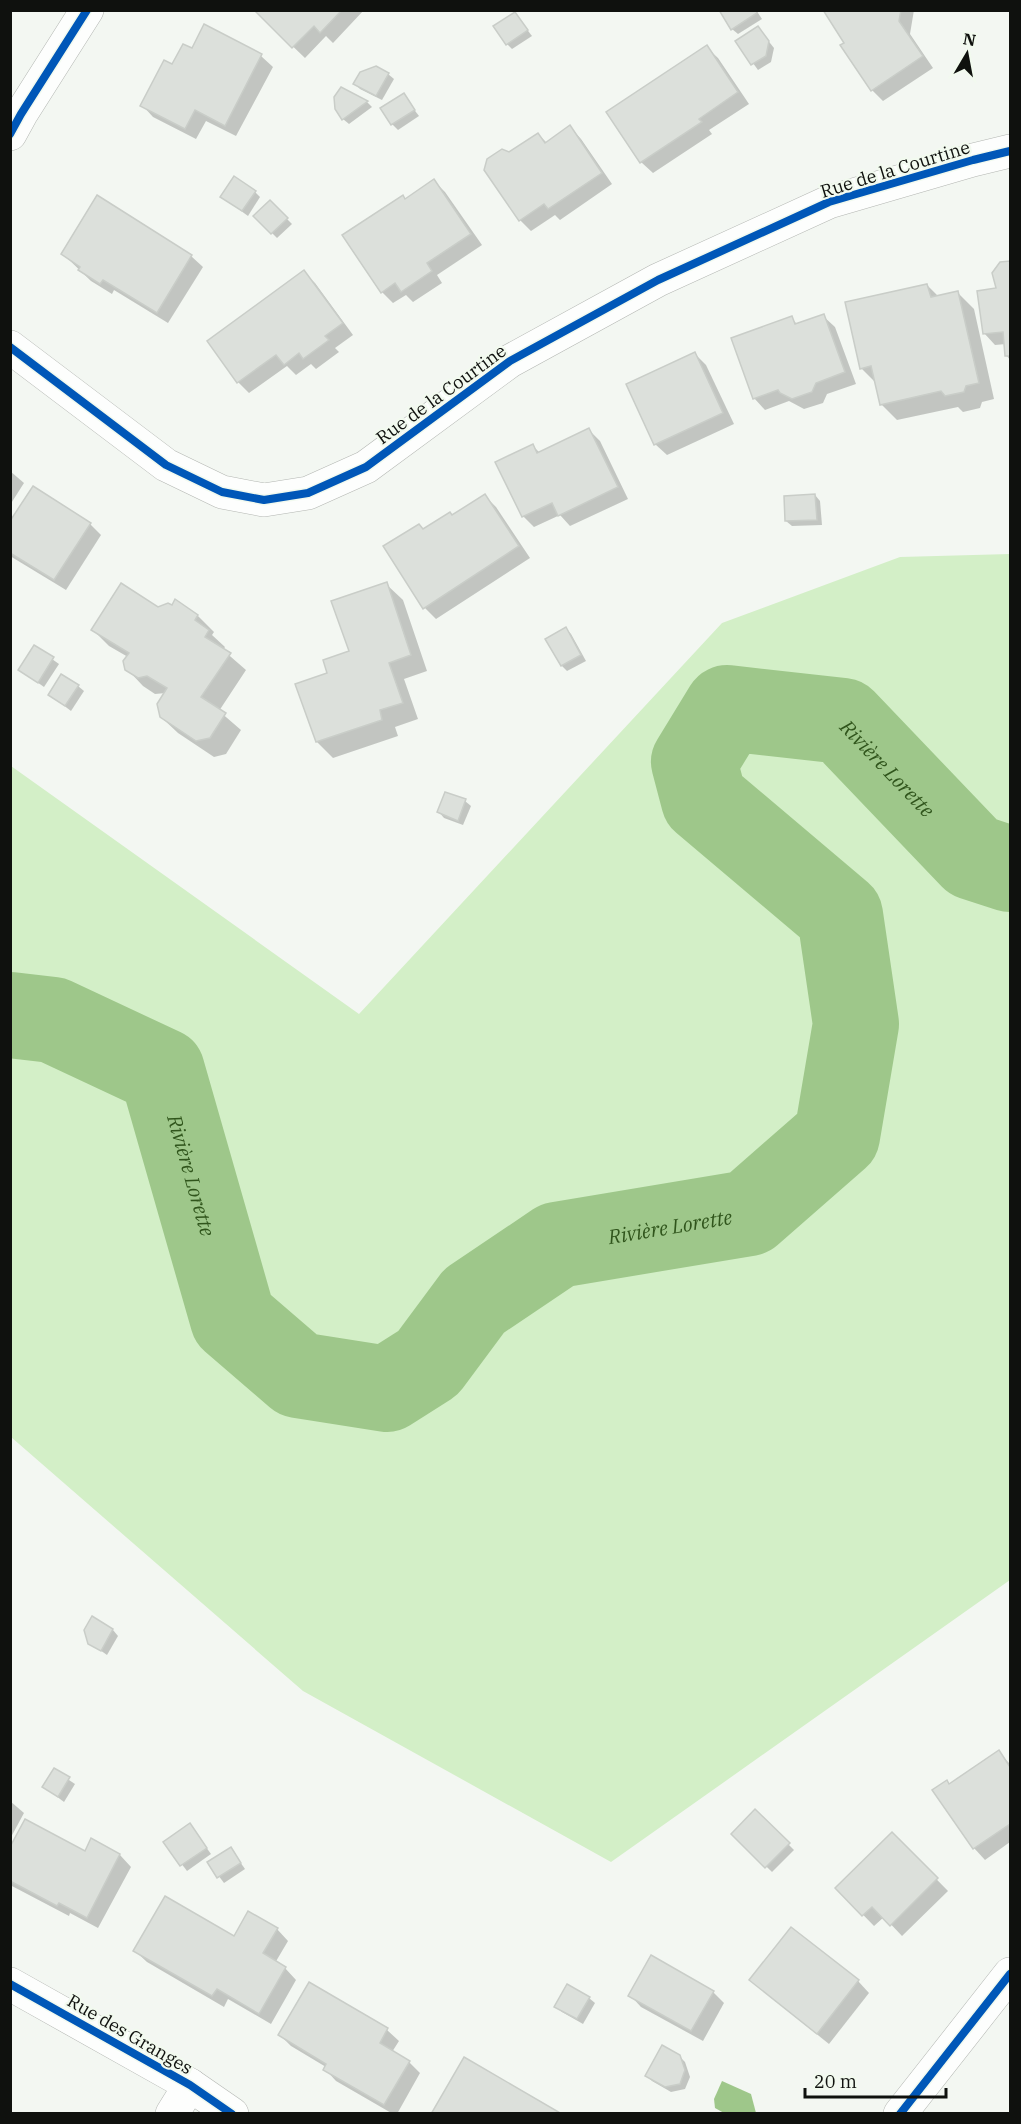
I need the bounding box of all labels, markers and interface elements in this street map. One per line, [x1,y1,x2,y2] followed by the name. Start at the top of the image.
[937,24,997,84] north arrow
[962,28,978,50] text: N
[817,135,973,203] street label: Rue de la Courtine
[371,339,511,449] street label: Rue de la Courtine
[834,713,941,823] water label: Rivière Lorette
[161,1110,222,1239] water label: Rivière Lorette
[605,1203,734,1250] water label: Rivière Lorette
[63,1989,197,2079] street label: Rue des Granges
[805,2061,946,2099] scale bar
[814,2070,857,2093] text: 20 m

